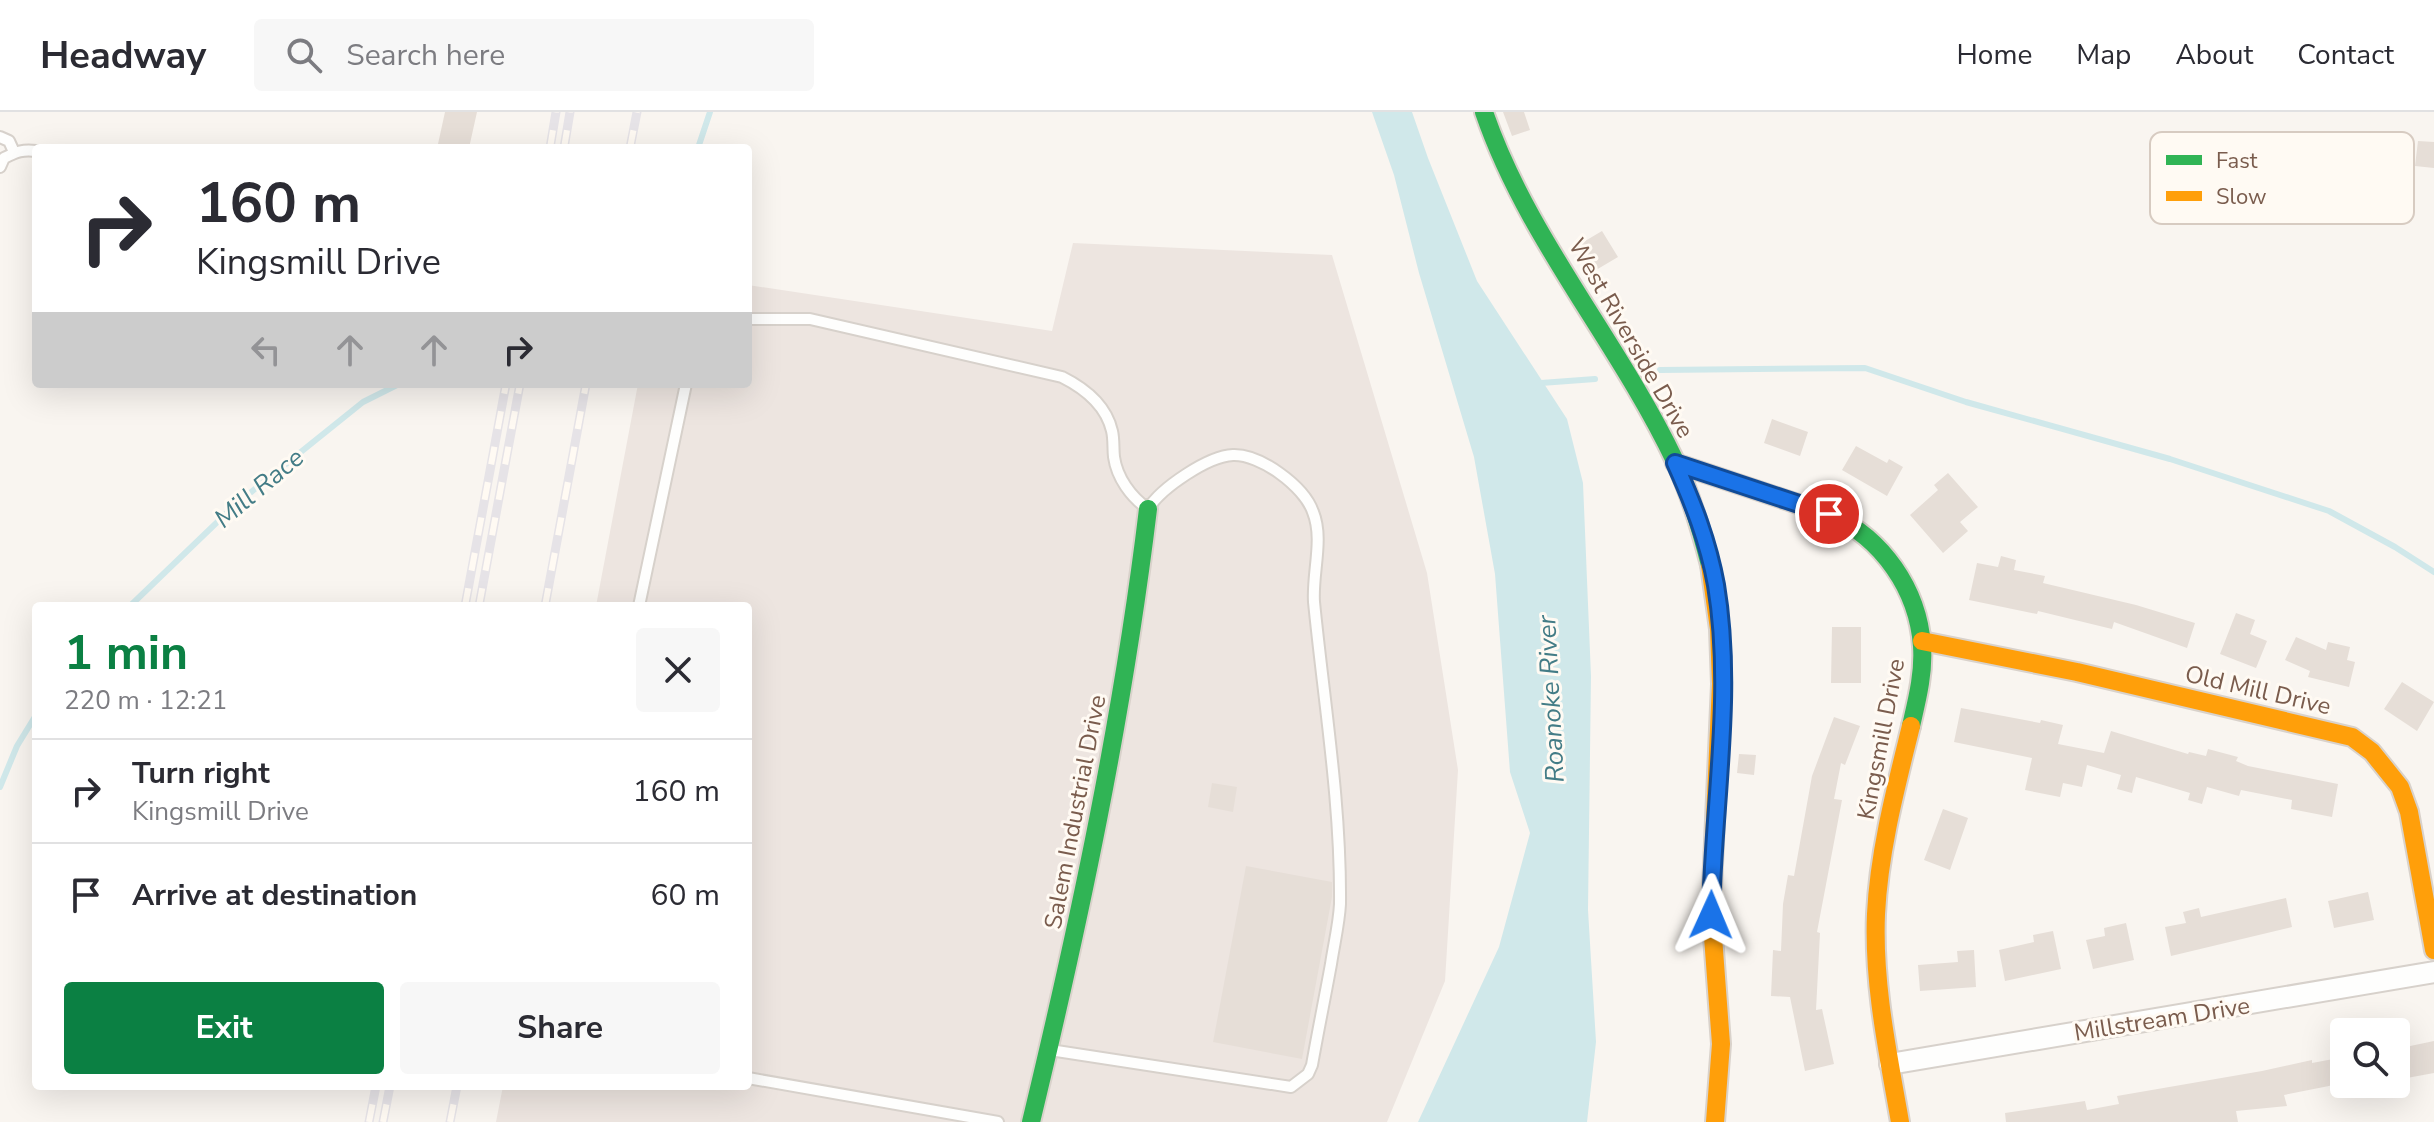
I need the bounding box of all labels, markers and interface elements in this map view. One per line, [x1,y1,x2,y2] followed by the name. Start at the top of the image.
[254,19,814,91] search box
[40,30,206,81] text: Headway
[282,33,326,77] icon: search
[346,35,505,76] text: Search here
[1957,36,2032,74] text: Home
[2076,36,2131,74] text: Map
[2175,36,2253,74] text: About
[2297,36,2394,74] text: Contact
[2150,132,2414,224] legend
[2216,146,2258,176] text: Fast
[196,165,361,242] text: 160 m
[64,176,168,280] icon: right
[2216,182,2267,212] text: Slow
[1561,232,1701,444] street label: West Riverside Drive
[196,238,441,287] text: Kingsmill Drive
[244,328,288,372] icon: left
[328,328,372,372] icon: ahead
[412,328,456,372] icon: ahead
[496,328,540,372] icon: right
[207,440,311,536] water label: Mill Race
[1795,480,1863,548] pin
[1807,492,1851,536] icon: arrive
[1529,614,1573,784] water label: Roanoke River
[64,620,188,686] text: 1 min
[636,628,720,712] button: close
[1850,656,1912,822] street label: Kingsmill Drive
[2182,658,2334,722] street label: Old Mill Drive
[64,683,227,718] text: 220 m · 12:21
[1037,692,1113,932] street label: Salem Industrial Drive
[132,753,270,794] text: Turn right
[64,769,108,813] icon: right
[633,771,720,812] text: 160 m
[132,794,309,829] text: Kingsmill Drive
[64,873,108,917] icon: arrive
[1669,873,1753,957] position arrow
[132,875,417,916] text: Arrive at destination
[651,875,720,916] text: 60 m
[64,982,384,1074] button: Exit
[400,982,720,1074] button: Share
[2072,989,2252,1049] street label: Millstream Drive
[2330,1018,2410,1098] map controls
[2330,1018,2410,1098] button: search

